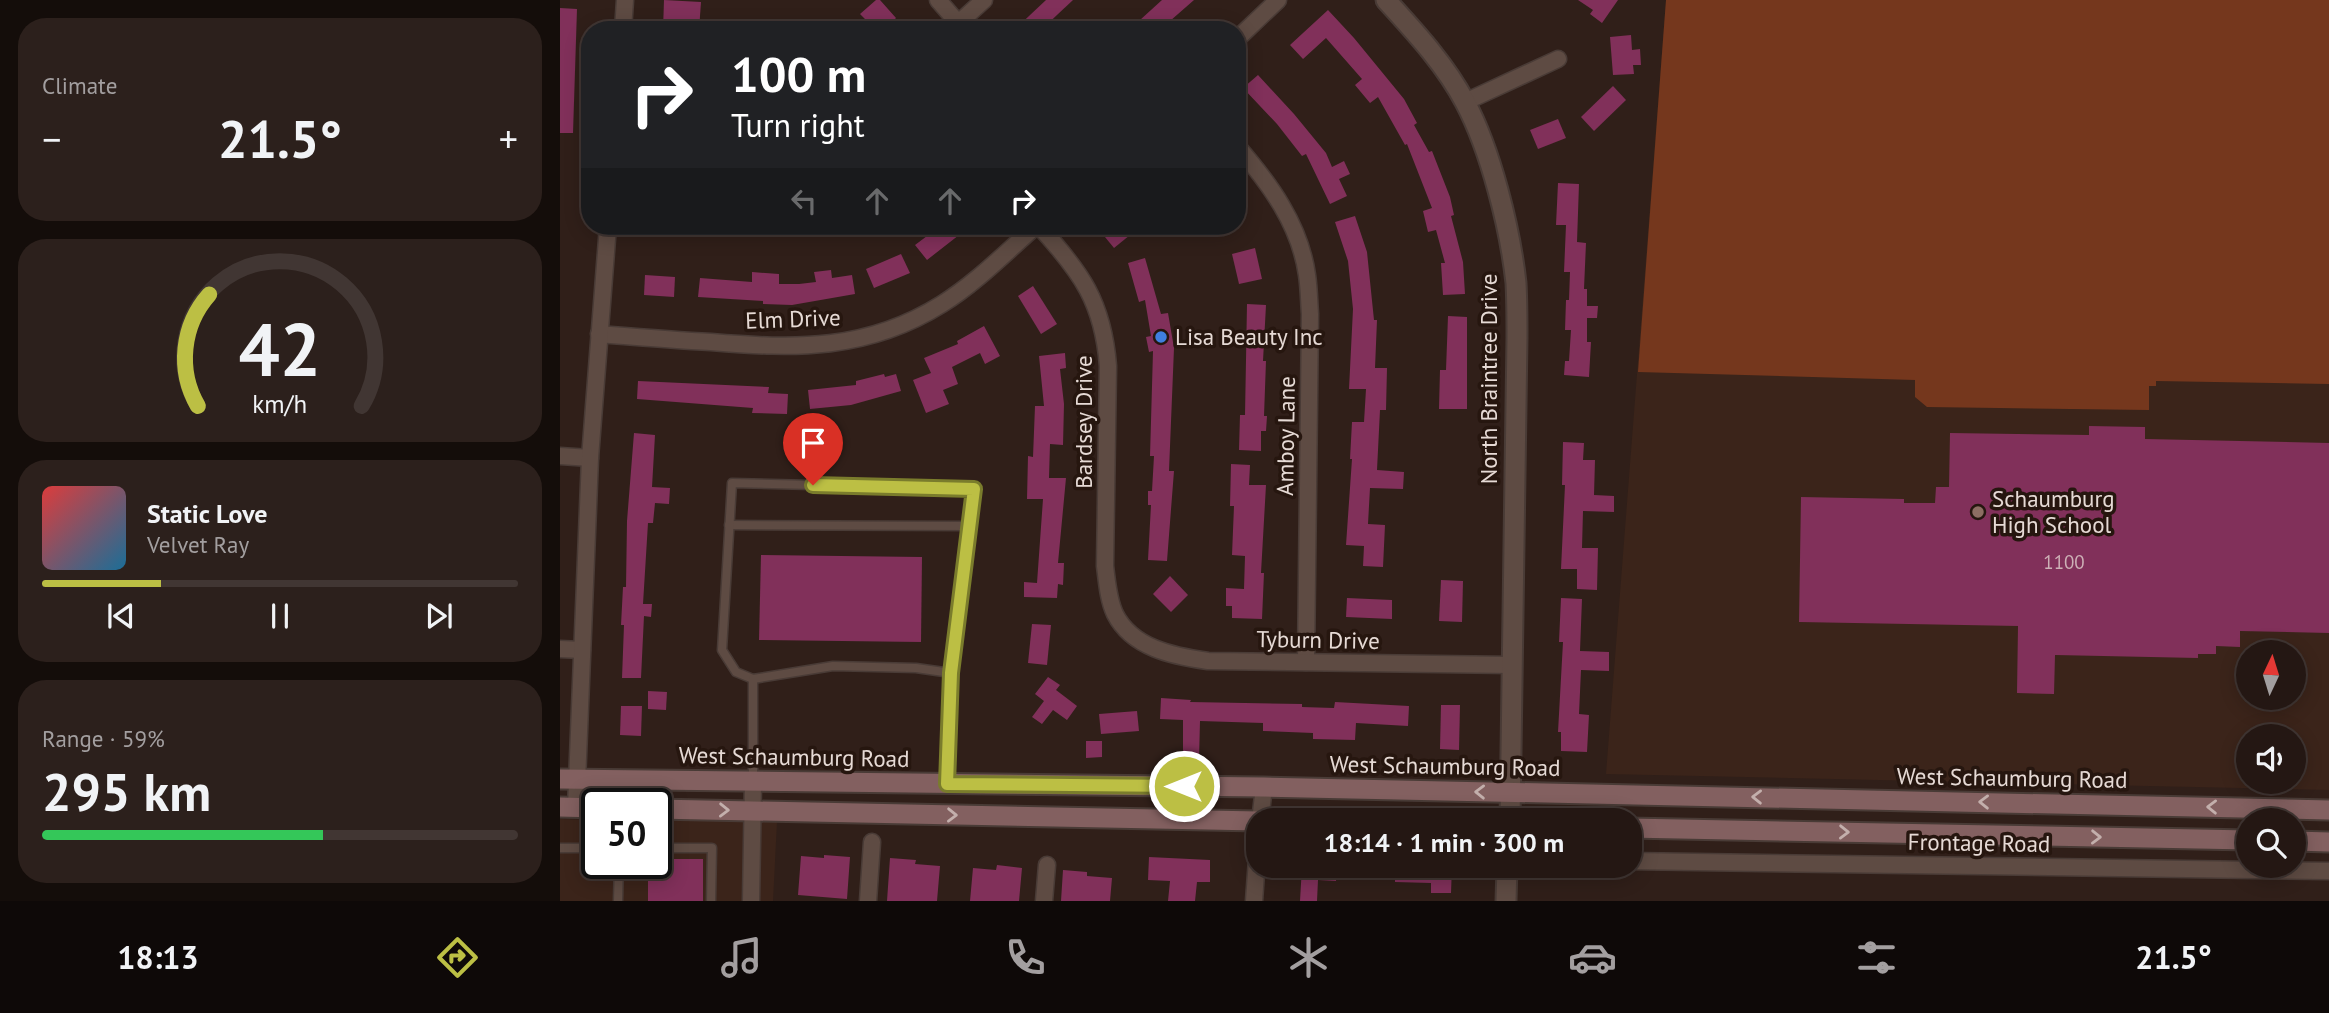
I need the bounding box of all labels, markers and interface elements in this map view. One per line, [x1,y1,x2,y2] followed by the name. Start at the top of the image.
[731,42,866,106] text: 100 m
[616,49,707,140] icon: right
[42,71,117,100] text: Climate
[731,104,865,146] text: Turn right
[218,105,342,172] text: 21.5°
[42,114,61,163] text: −
[499,114,518,163] text: +
[785,182,823,220] icon: left
[858,182,896,220] icon: ahead
[931,182,969,220] icon: ahead
[1004,182,1042,220] icon: right
[1474,274,1503,484] street label: North Braintree Drive
[745,302,841,335] street label: Elm Drive
[239,303,321,397] text: 42
[1175,322,1323,351] place label: Lisa Beauty Inc
[1153,329,1169,345] marker: Lisa Beauty Inc
[1069,355,1098,489] street label: Bardsey Drive
[1270,376,1301,496] street label: Amboy Lane
[253,388,307,420] text: km/h
[783,413,843,485] pin
[794,424,832,462] icon: arrive
[1992,484,2115,539] place label: Schaumburg High School
[147,497,268,530] text: Static Love
[1970,504,1986,520] marker: Schaumburg High School
[147,530,249,559] text: Velvet Ray
[2043,550,2085,574] house number: 1100
[102,597,140,635] icon: previous
[261,597,299,635] icon: pause
[420,597,458,635] icon: next
[1256,624,1380,655] street label: Tyburn Drive
[2236,640,2306,710] north arrow
[2236,640,2306,878] map controls
[42,724,165,753] text: Range · 59%
[2236,724,2306,794] button: sound
[678,740,910,773] street label: West Schaumburg Road
[1147,749,1221,823] position arrow
[1329,749,1561,782] street label: West Schaumburg Road
[42,758,211,825] text: 295 km
[1896,761,2128,794] street label: West Schaumburg Road
[1475,784,1485,800] one-way arrow
[581,788,672,879] speed limit sign: 50
[1751,789,1762,805] one-way arrow
[1979,794,1990,809] one-way arrow
[2206,799,2217,815] one-way arrow
[720,802,730,818] one-way arrow
[947,807,958,823] one-way arrow
[2236,808,2306,878] button: search
[1840,824,1850,840] one-way arrow
[1324,826,1564,859] text: 18:14 · 1 min · 300 m
[1907,827,2051,858] street label: Frontage Road
[2092,829,2102,845] one-way arrow
[433,933,482,982] icon: directions
[717,933,766,982] icon: music
[1001,933,1050,982] icon: phone
[1284,933,1333,982] icon: climate
[1568,933,1617,982] icon: car
[1852,933,1901,982] icon: filters
[117,936,199,978] text: 18:13
[2135,936,2212,978] text: 21.5°

